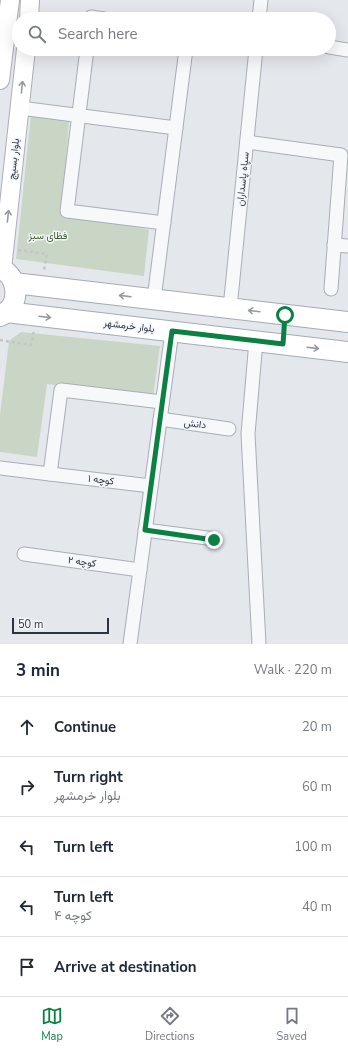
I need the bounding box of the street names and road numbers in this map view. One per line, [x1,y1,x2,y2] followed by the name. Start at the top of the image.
[5,138,23,180] street label: بلوار بسیج
[233,151,253,207] street label: سپاه پاسداران
[102,316,155,336] street label: بلوار خرمشهر
[183,416,207,433] street label: دانش
[87,471,115,489] street label: کوچه ۱
[67,553,98,571] street label: کوچه ۲

